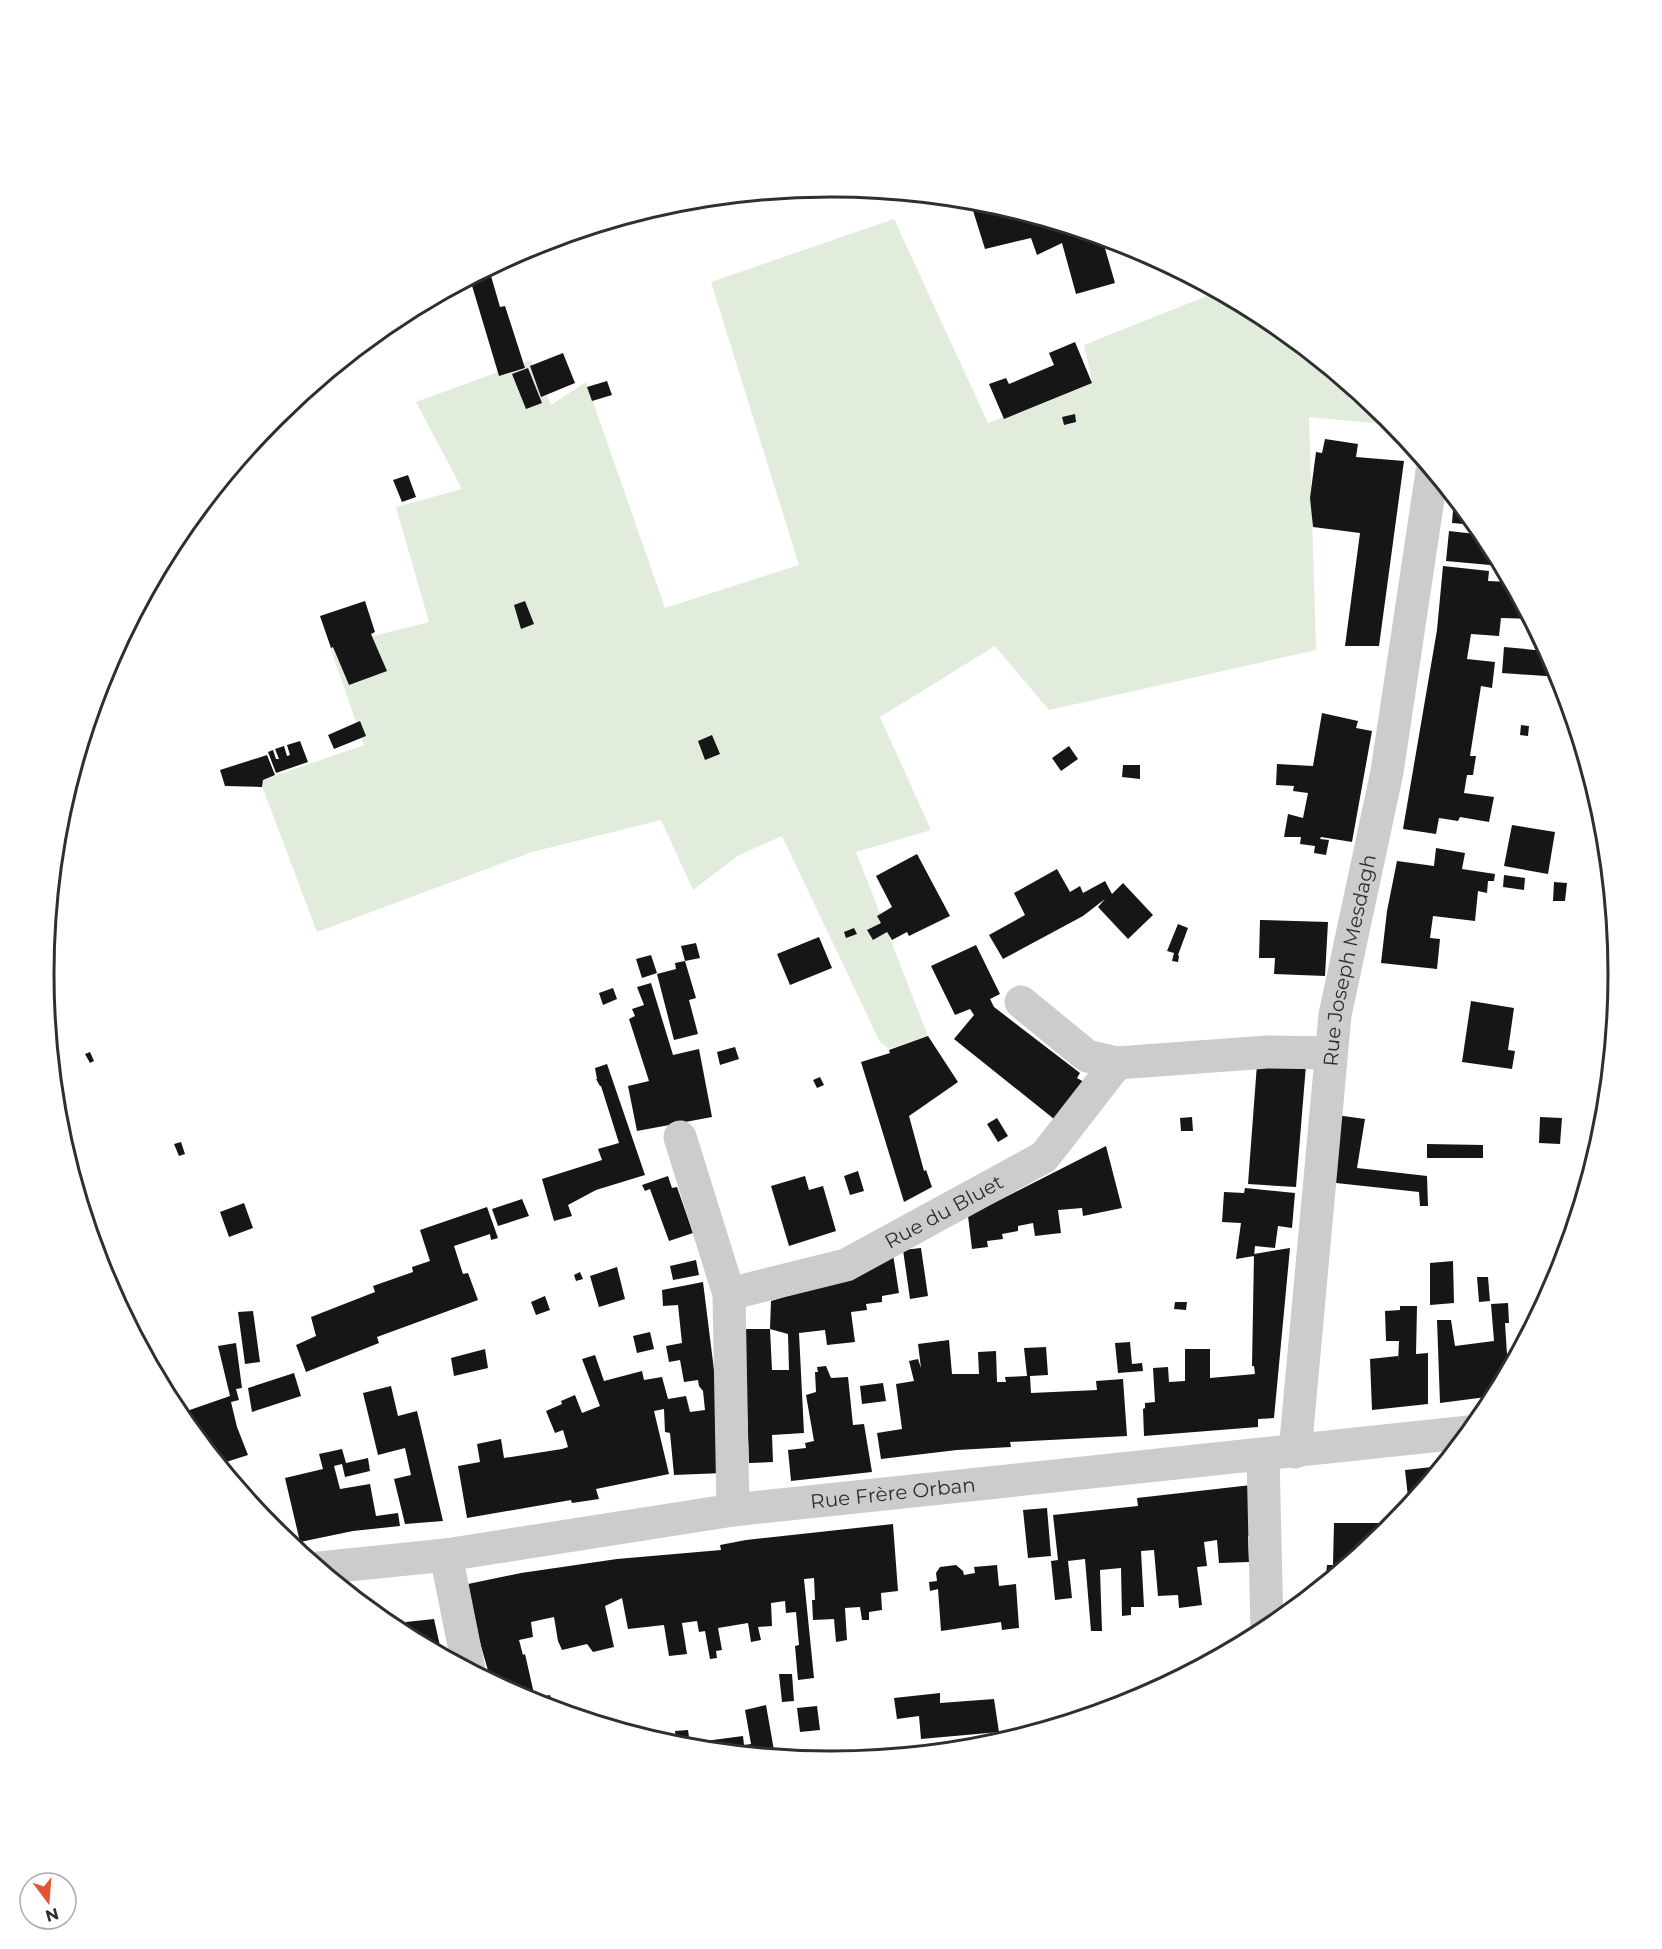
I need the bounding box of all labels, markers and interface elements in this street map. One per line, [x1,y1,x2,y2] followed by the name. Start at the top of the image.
[1318,852,1381,1068] street label: Rue Joseph Mesdagh
[880,1170,1007,1254] street label: Rue du Bluet
[809,1472,977,1514] street label: Rue Frère Orban
[18,1871,78,1931] north arrow
[43,1904,61,1926] text: N

